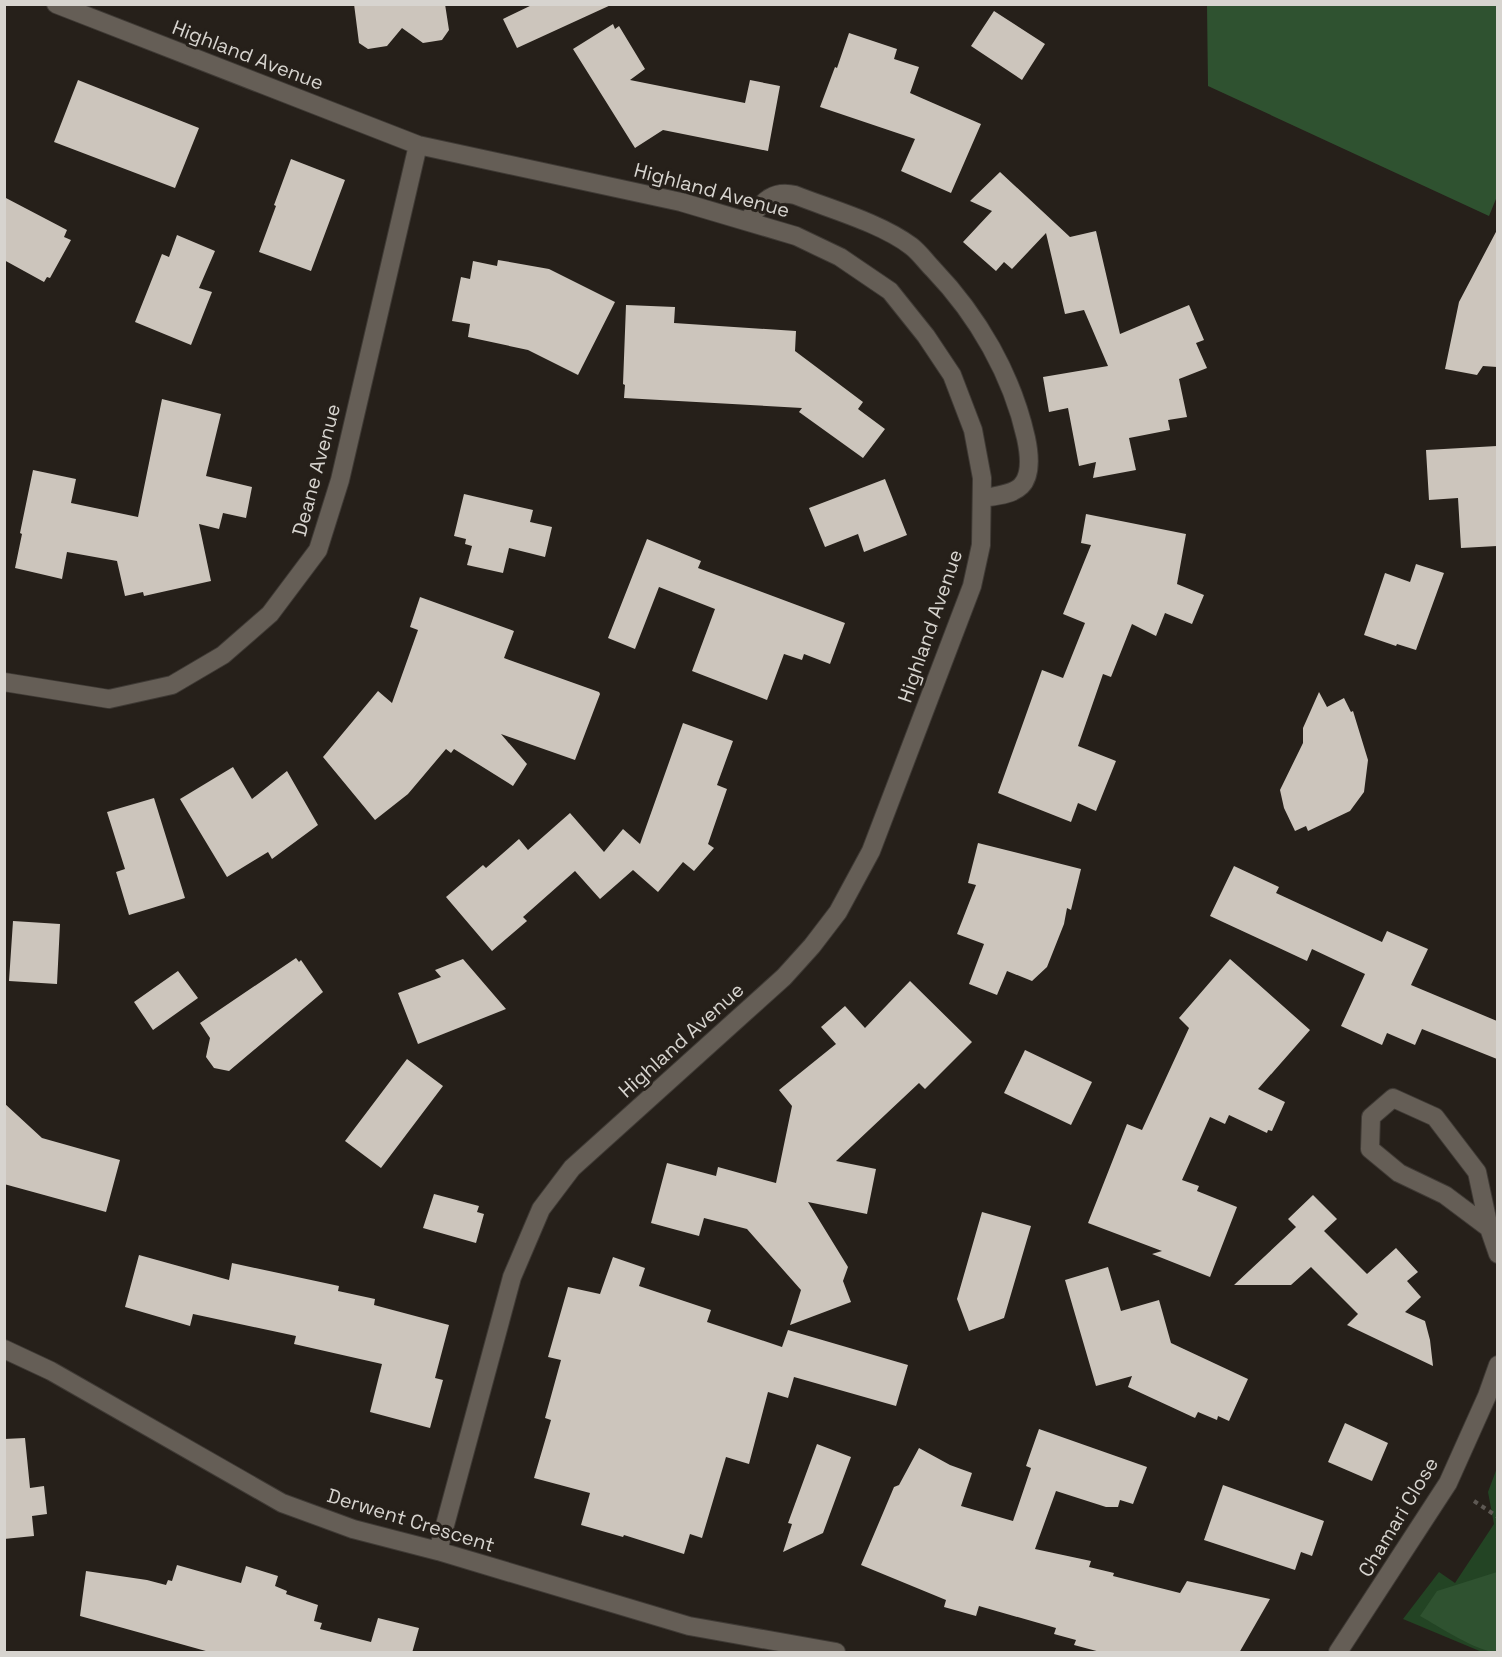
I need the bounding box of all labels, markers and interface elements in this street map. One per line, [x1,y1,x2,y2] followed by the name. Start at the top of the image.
[169,14,327,96] street label: Highland Avenue
[631,157,793,223] street label: Highland Avenue
[286,401,346,539] street label: Deane Avenue
[892,546,968,706] street label: Highland Avenue
[613,977,749,1103] street label: Highland Avenue
[1352,1452,1444,1582] street label: Chamari Close
[324,1482,498,1558] street label: Derwent Crescent

